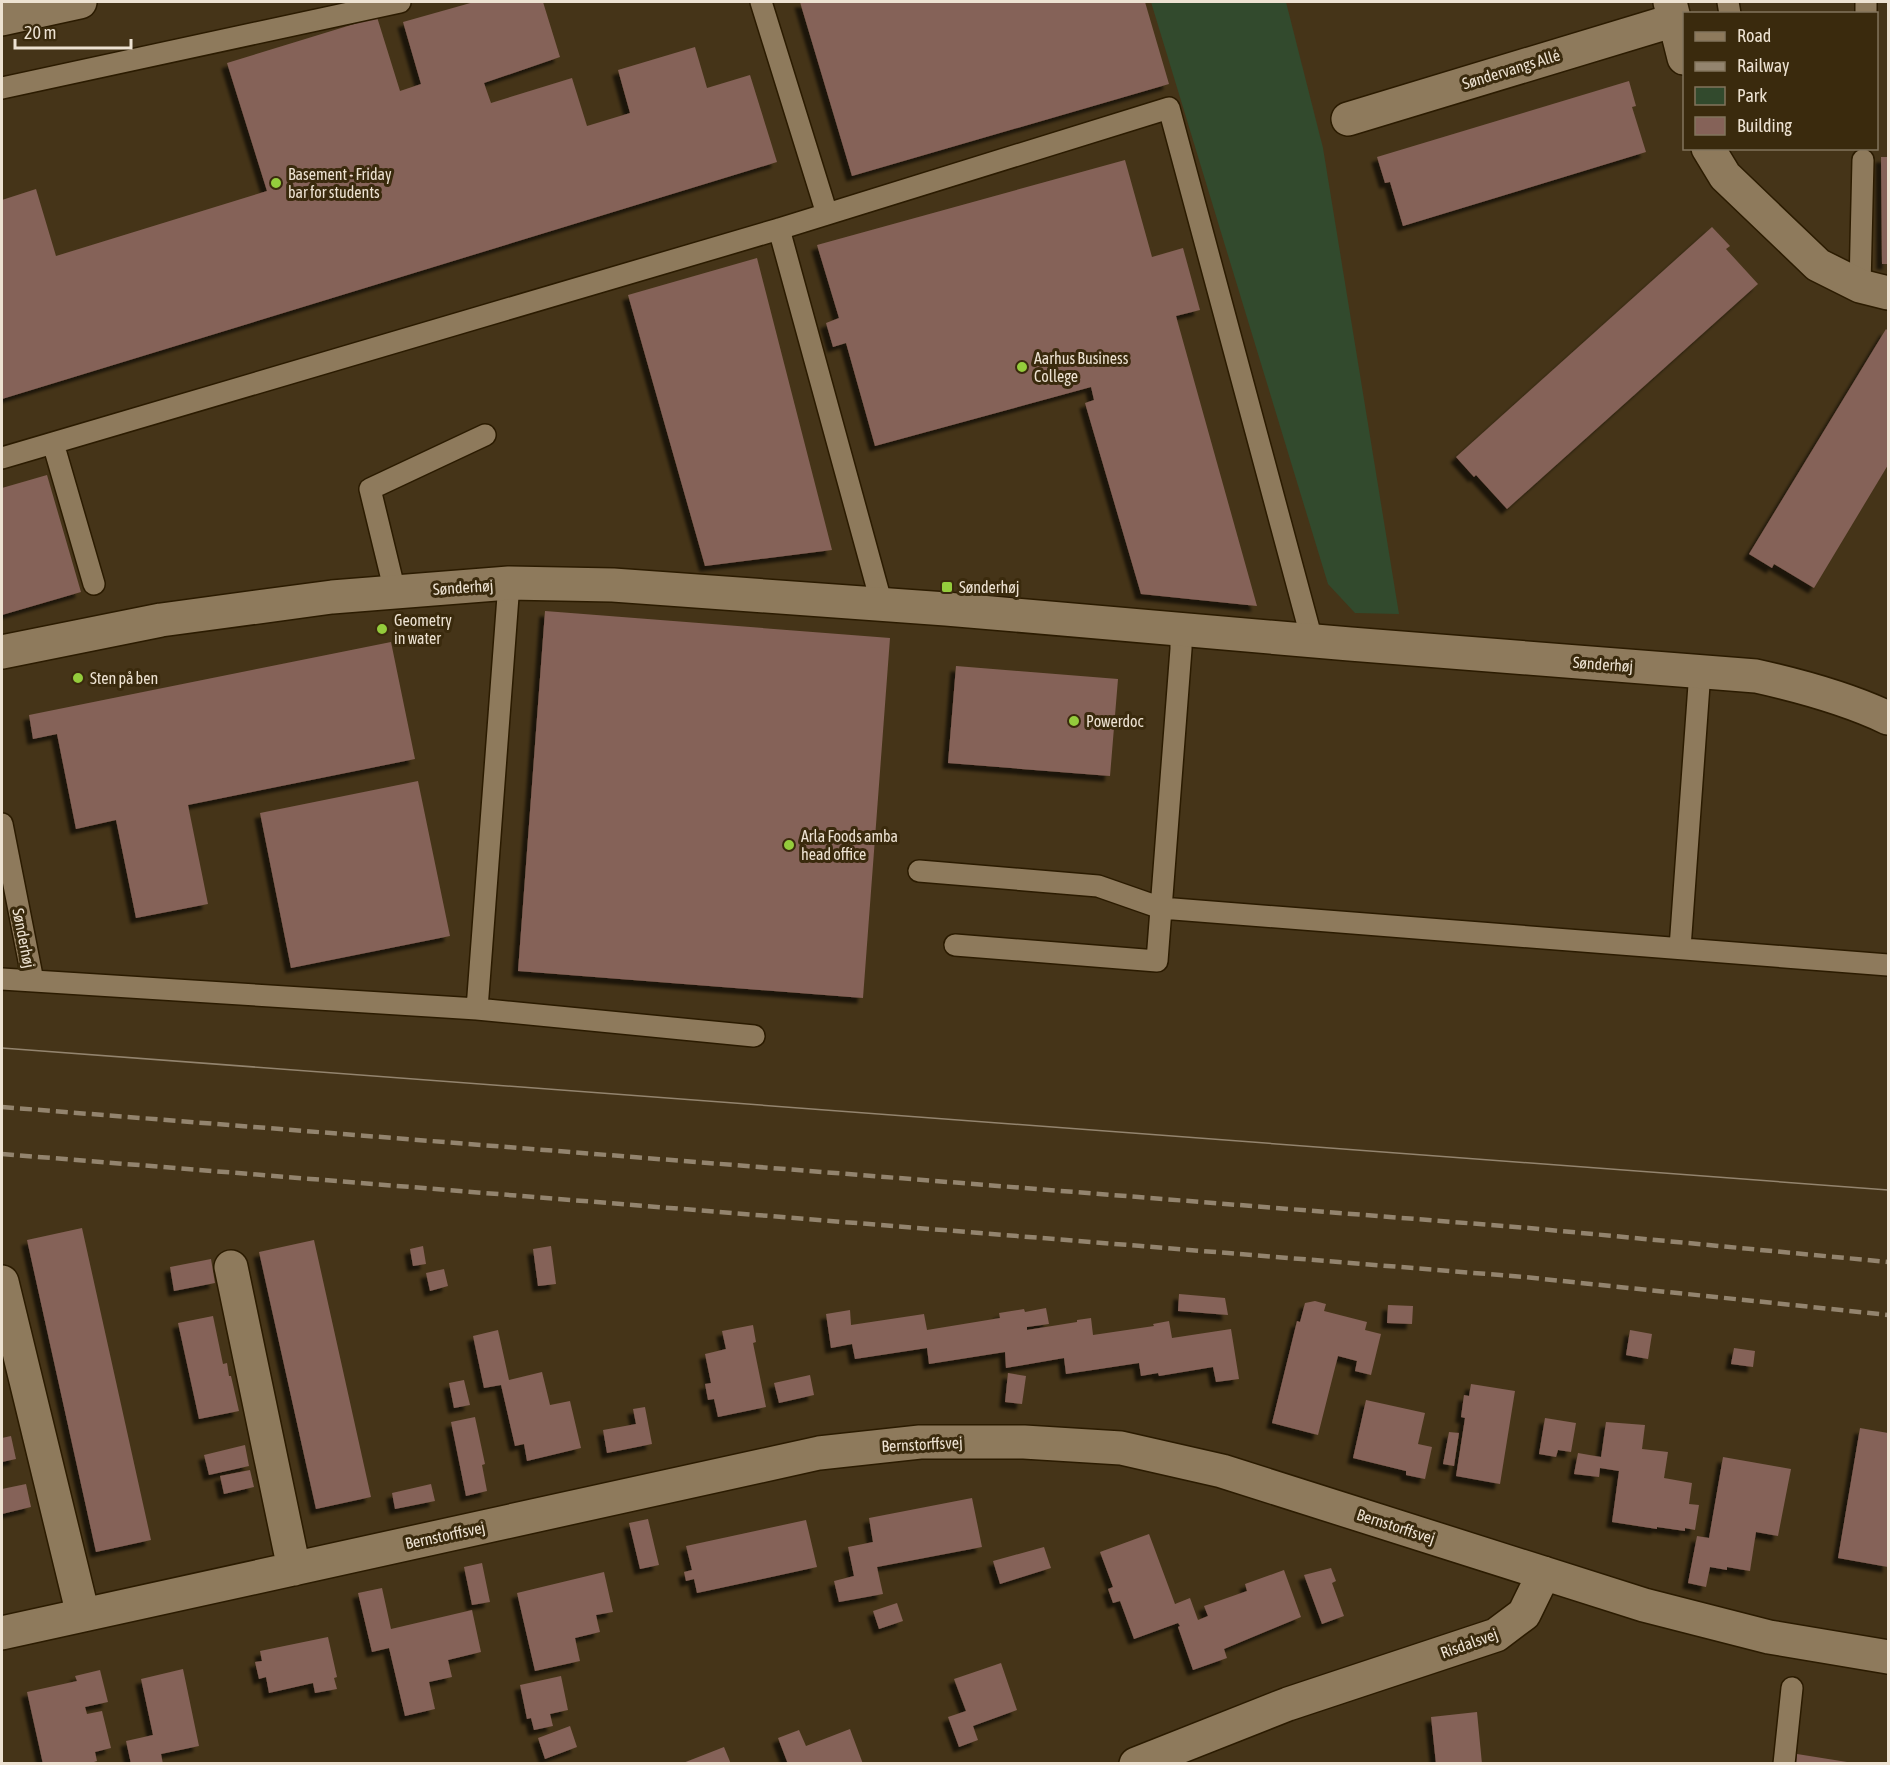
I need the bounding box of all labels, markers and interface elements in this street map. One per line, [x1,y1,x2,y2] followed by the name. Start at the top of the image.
[15,12,130,50] scale bar
[1683,12,1878,150] legend
[24,22,56,43] text: 20 m
[1737,25,1771,46] text: Road
[1460,46,1562,93] street label: Søndervangs Allé
[1737,55,1789,76] text: Railway
[1737,85,1767,106] text: Park
[1737,115,1792,136] text: Building
[288,165,392,201] place label: Basement - Friday bar for students
[269,176,283,190] marker: Basement - Friday bar for students
[1034,349,1129,386] place label: Aarhus Business College
[1015,360,1029,374] marker: Aarhus Business College
[432,576,494,599] street label: Sønderhøj
[959,578,1020,597] place label: Sønderhøj
[940,580,954,594] marker: Sønderhøj
[394,611,452,647] place label: Geometry in water
[375,622,389,636] marker: Geometry in water
[1572,653,1634,676] street label: Sønderhøj
[90,669,158,688] place label: Sten på ben
[71,671,85,685] marker: Sten på ben
[1086,712,1144,730] place label: Powerdoc
[1067,714,1081,728] marker: Powerdoc
[801,827,898,863] place label: Arla Foods amba head office
[782,838,796,852] marker: Arla Foods amba head office
[8,907,39,970] street label: Sønderhøj
[881,1433,963,1456] street label: Bernstorffsvej
[1354,1505,1437,1548] street label: Bernstorffsvej
[403,1518,487,1553] street label: Bernstorffsvej
[1438,1624,1500,1663] street label: Risdalsvej

